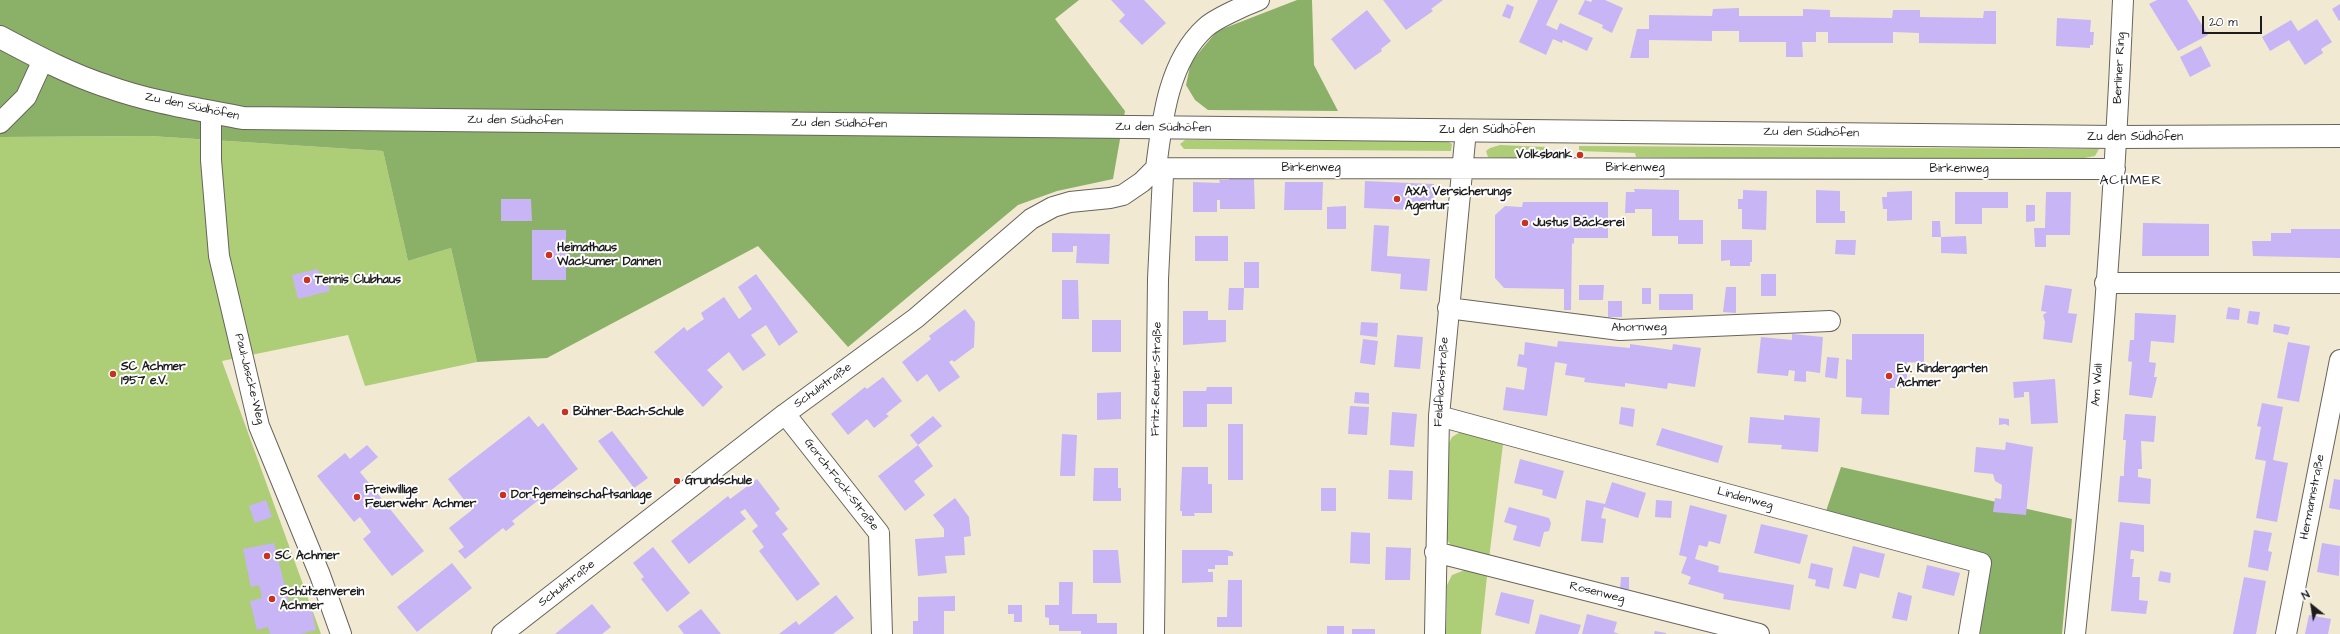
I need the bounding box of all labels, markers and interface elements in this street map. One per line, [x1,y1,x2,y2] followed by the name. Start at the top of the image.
[2204,8,2264,34] scale bar
[2209,14,2238,31] text: 20 m
[2111,32,2129,104] street label: Berliner Ring
[144,90,240,124] street label: Zu den Südhöfen
[467,113,563,129] street label: Zu den Südhöfen
[791,116,887,132] street label: Zu den Südhöfen
[1115,120,1211,136] street label: Zu den Südhöfen
[1439,123,1535,137] street label: Zu den Südhöfen
[1763,125,1859,141] street label: Zu den Südhöfen
[2087,130,2183,144] street label: Zu den Südhöfen
[1516,148,1572,162] place label: Volksbank
[1575,150,1585,160] marker: Volksbank
[1281,161,1341,175] street label: Birkenweg
[1605,161,1665,175] street label: Birkenweg
[1929,162,1989,176] street label: Birkenweg
[2099,173,2163,189] district label: ACHMER
[1405,185,1512,213] place label: AXA Versicherungs Agentur
[1392,194,1402,204] marker: AXA Versicherungs Agentur
[1533,216,1624,230] place label: Justus Bäckerei
[1520,218,1530,228] marker: Justus Bäckerei
[557,241,661,269] place label: Heimathaus Wackumer Dannen
[544,250,554,260] marker: Heimathaus Wackumer Dannen
[315,273,401,287] place label: Tennis Clubhaus
[302,275,312,285] marker: Tennis Clubhaus
[1611,320,1667,336] street label: Ahornweg
[1149,322,1165,436] street label: Fritz-Reuter-Straße
[231,332,267,426] street label: Paul-Jascke-Weg
[1432,337,1452,427] street label: Feldflachstraße
[121,360,186,388] place label: SC Achmer 1957 e.V.
[791,360,855,412] street label: Schulstraße
[1897,362,1987,390] place label: Ev. Kindergarten Achmer
[2089,363,2107,407] street label: Am Wall
[108,369,118,379] marker: SC Achmer 1957 e.V.
[1884,371,1894,381] marker: Ev. Kindergarten Achmer
[573,405,684,419] place label: Bühner-Bach-Schule
[560,407,570,417] marker: Bühner-Bach-Schule
[801,436,881,534] street label: Gorch-Fock-Straße
[2298,453,2328,541] street label: Hermannstraße
[685,474,752,488] place label: Grundschule
[672,476,682,486] marker: Grundschule
[365,483,476,511] place label: Freiwillige Feuerwehr Achmer
[1716,485,1774,513] street label: Lindenweg
[511,488,652,502] place label: Dorfgemeinschaftsanlage
[498,490,508,500] marker: Dorfgemeinschaftsanlage
[352,492,362,502] marker: Freiwillige Feuerwehr Achmer
[275,549,340,563] place label: SC Achmer
[262,551,272,561] marker: SC Achmer
[536,557,598,611] street label: Schulstraße
[1568,579,1626,607] street label: Rosenweg
[280,585,364,613] place label: Schützenverein Achmer
[2292,586,2332,626] north arrow
[2299,587,2312,603] text: N
[267,594,277,604] marker: Schützenverein Achmer

